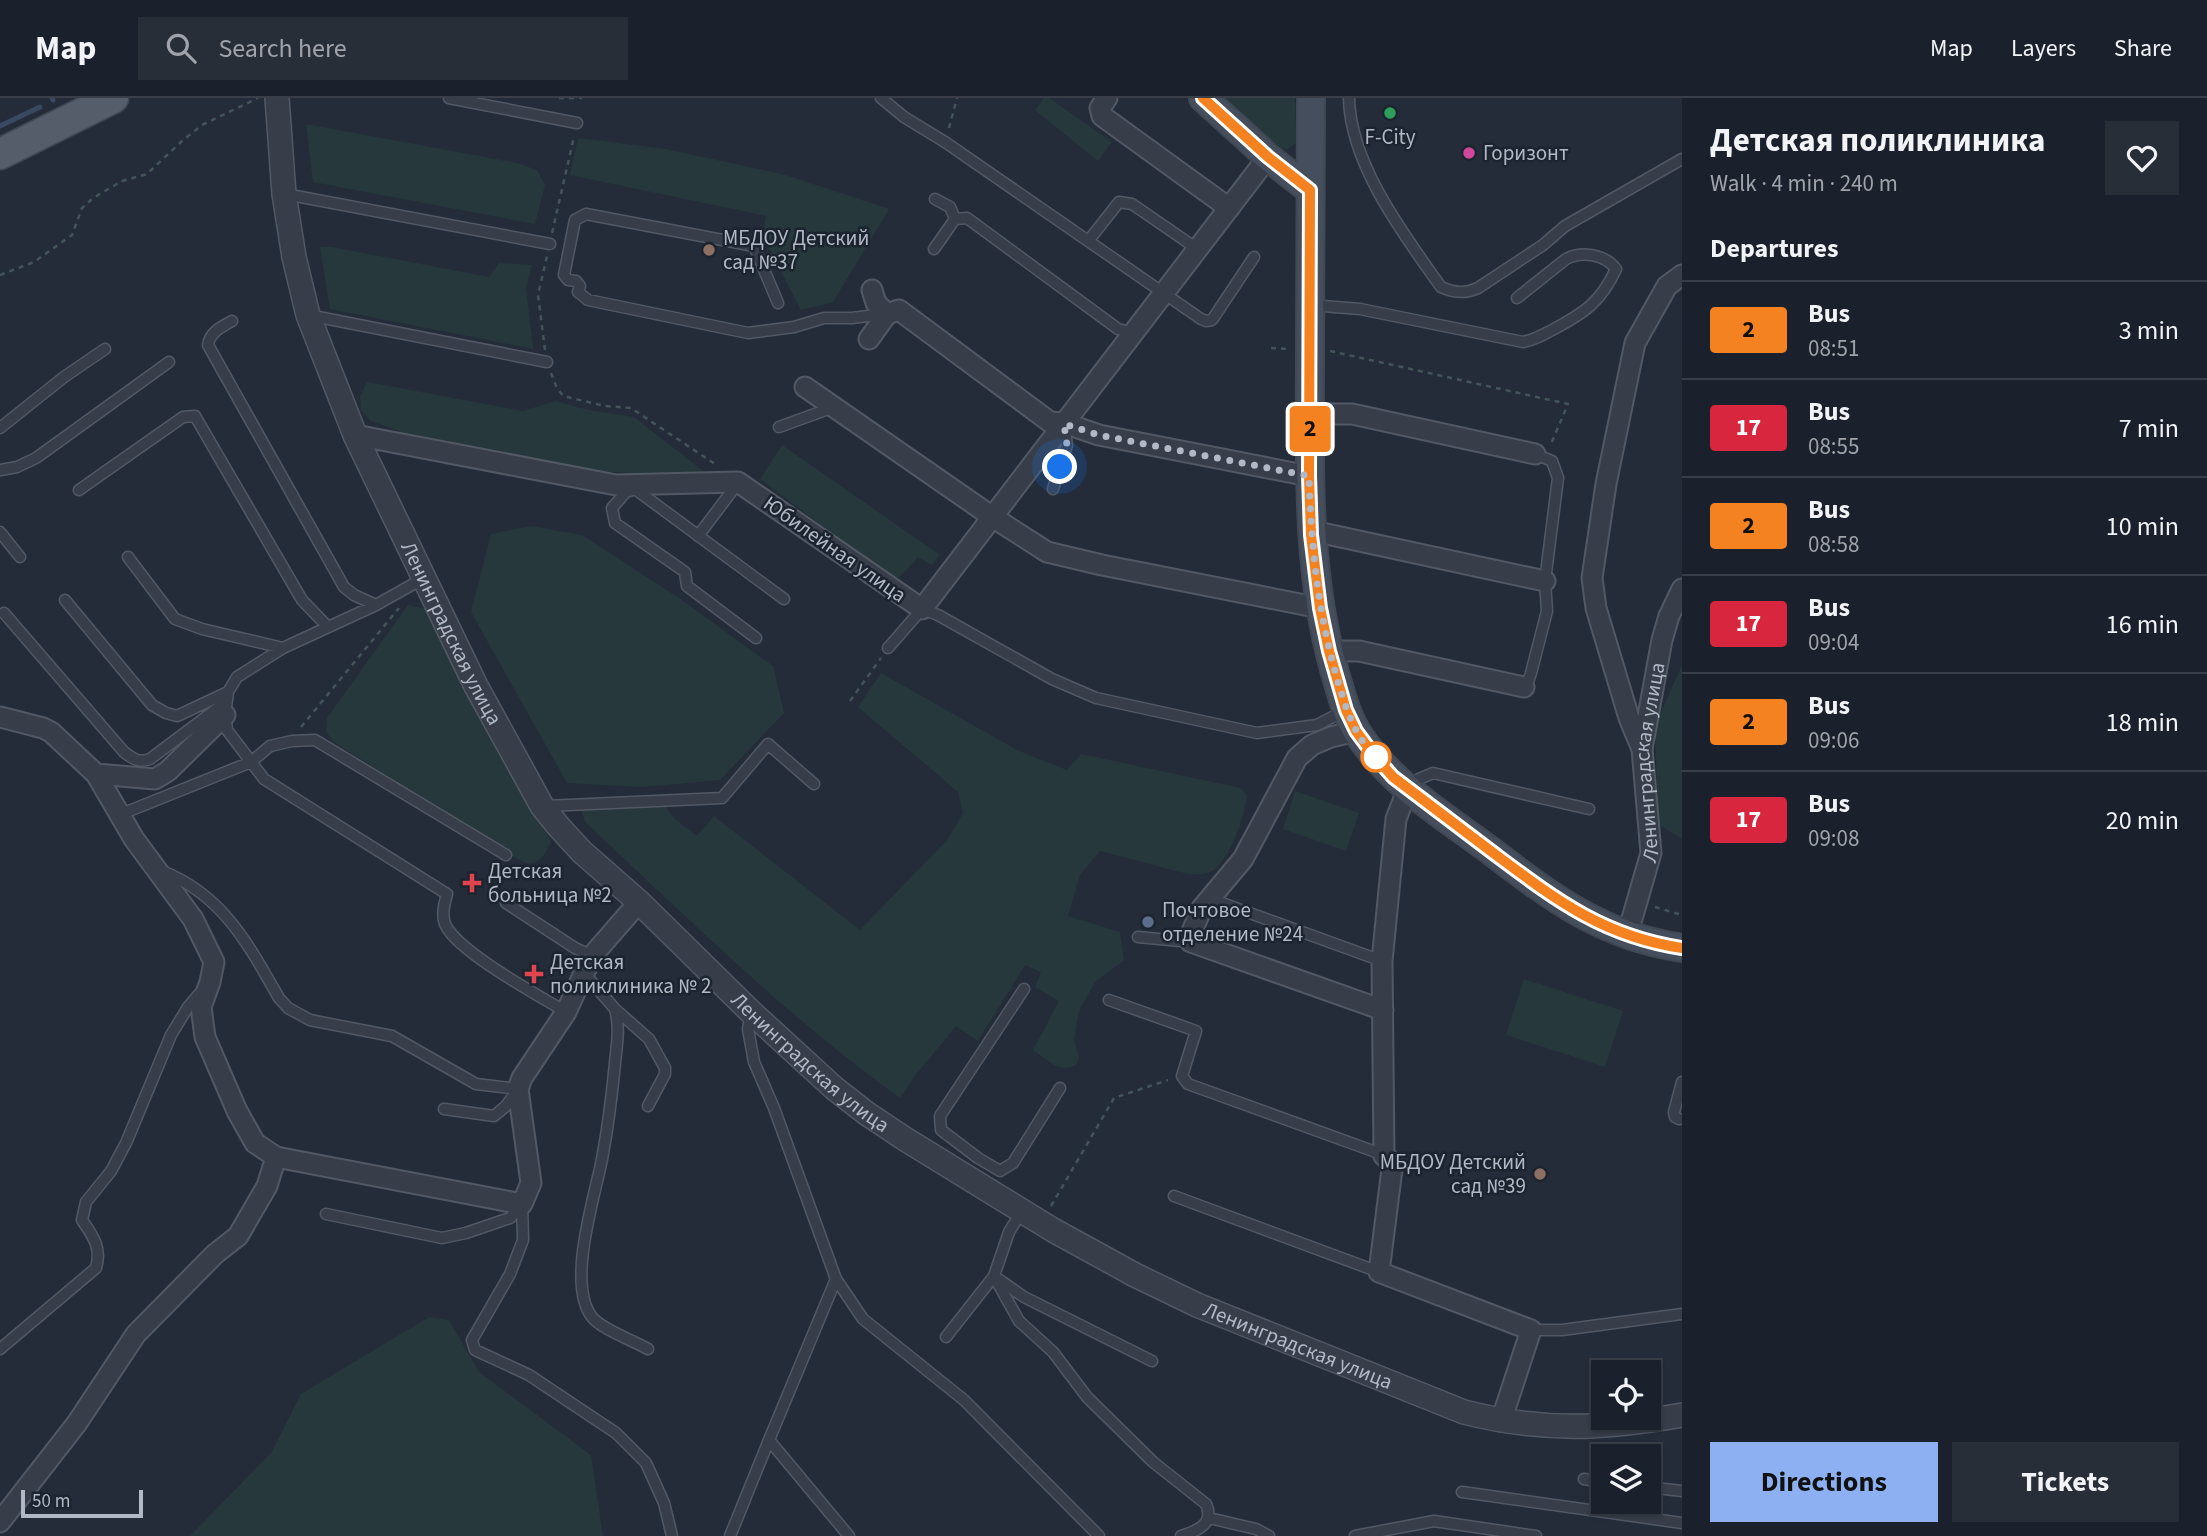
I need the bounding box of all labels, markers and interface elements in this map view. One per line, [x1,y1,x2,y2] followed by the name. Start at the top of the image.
[138,17,628,80] search box
[35,25,96,72] text: Map
[162,29,200,67] icon: search
[218,30,347,67] text: Search here
[1930,31,1973,66] text: Map
[2011,31,2076,66] text: Layers
[2114,31,2172,66] text: Share
[1382,105,1398,121] marker: F-City
[1710,117,2045,164] text: Детская поликлиника
[2105,121,2179,195] button: heart
[1365,122,1416,152] place label: F-City
[1483,138,1569,168] place label: Горизонт
[1461,145,1477,161] marker: Горизонт
[1710,167,1898,200] text: Walk · 4 min · 240 m
[723,223,869,277] place label: МБДОУ Детский сад №37
[1710,230,1838,267] text: Departures
[701,242,717,258] marker: МБДОУ Детский сад №37
[1808,295,1850,332] text: Bus
[1742,312,1755,347] text: 2
[2119,312,2179,349] text: 3 min
[1808,332,1859,365] text: 08:51
[1808,393,1850,430] text: Bus
[1287,406,1333,452] line badge: 2
[1736,410,1761,445] text: 17
[2119,410,2179,447] text: 7 min
[1304,411,1316,446] text: 2
[1808,430,1859,463] text: 08:55
[1042,449,1077,484] your location
[757,488,913,610] street label: Юбилейная улица
[1808,491,1850,528] text: Bus
[1742,508,1755,543] text: 2
[2106,508,2179,545] text: 10 min
[1808,528,1859,561] text: 08:58
[393,536,510,730] street label: Ленинградская улица
[1808,589,1850,626] text: Bus
[1736,606,1761,641] text: 17
[2106,606,2179,643] text: 16 min
[1808,626,1859,659] text: 09:04
[1627,660,1673,866] street label: Ленинградская улица
[1808,687,1850,724] text: Bus
[1742,704,1755,739] text: 2
[2106,704,2179,741] text: 18 min
[1808,724,1859,757] text: 09:06
[1361,742,1391,772] unlabelled marker
[1808,785,1850,822] text: Bus
[1736,802,1761,837] text: 17
[2106,802,2179,839] text: 20 min
[1808,822,1859,855] text: 09:08
[488,856,612,910] place label: Детская больница №2
[462,873,482,893] marker: Детская больница №2
[1162,895,1303,949] place label: Почтовое отделение №24
[1140,914,1156,930] marker: Почтовое отделение №24
[550,947,711,1001] place label: Детская поликлиника № 2
[524,964,544,984] marker: Детская поликлиника № 2
[724,985,896,1140] street label: Ленинградская улица
[1380,1147,1526,1201] place label: МБДОУ Детский сад №39
[1532,1166,1548,1182] marker: МБДОУ Детский сад №39
[1199,1294,1397,1397] street label: Ленинградская улица
[1591,1360,1661,1514] map controls
[1591,1360,1661,1430] button: locate
[1710,1442,1938,1522] button: Directions
[1952,1442,2179,1522] button: Tickets
[1591,1444,1661,1514] button: layers
[21,1487,144,1519] scale bar
[32,1488,70,1515] text: 50 m

